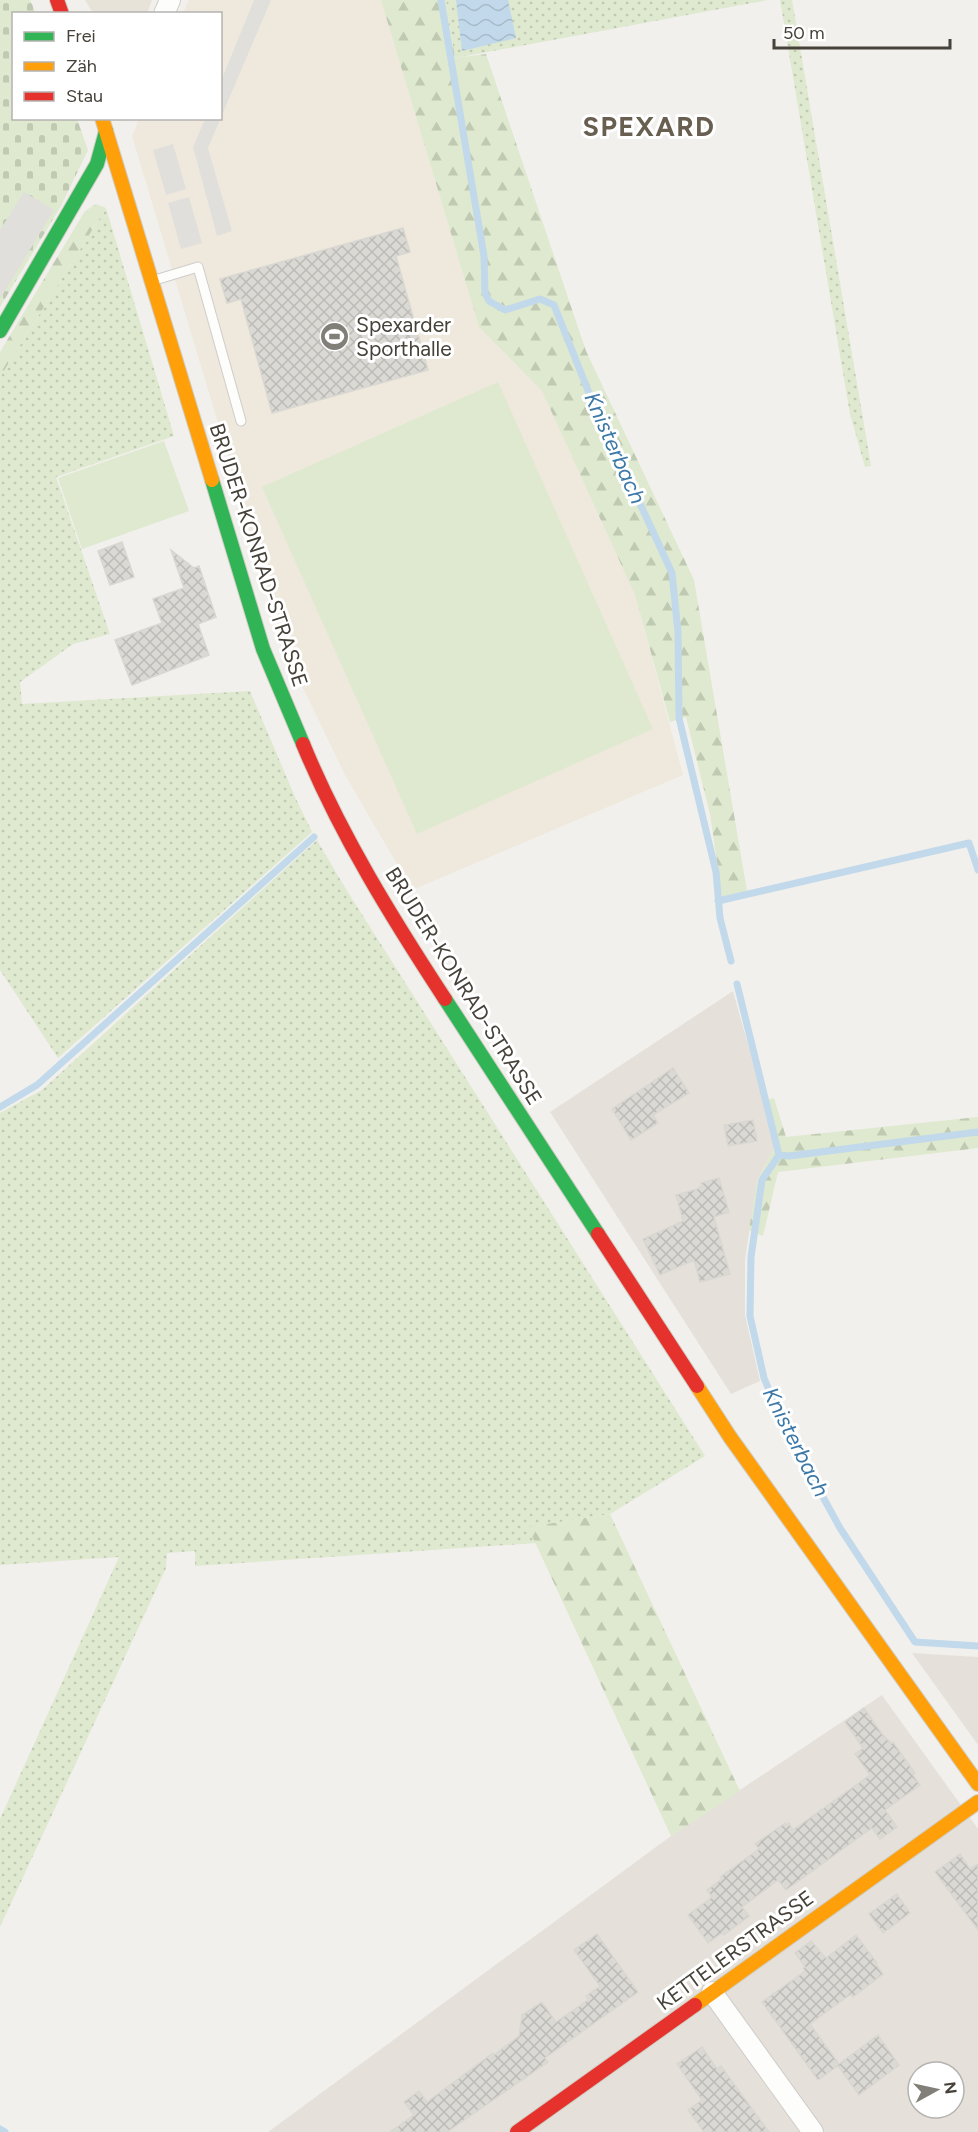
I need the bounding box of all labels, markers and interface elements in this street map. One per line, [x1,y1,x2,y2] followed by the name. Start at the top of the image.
[12,12,222,120] legend
[774,12,950,50] scale bar
[783,22,825,44] text: 50 m
[66,25,96,47] text: Frei
[66,55,97,77] text: Zäh
[66,85,103,107] text: Stau
[583,110,716,143] district label: SPEXARD
[356,312,452,361] place label: Spexarder Sporthalle
[319,320,351,352] sports icon: Spexarder Sporthalle
[578,388,652,508] water label: Knisterbach
[205,420,313,690] street label: BRUDER-KONRAD-STRASSE
[380,862,548,1110] street label: BRUDER-KONRAD-STRASSE
[757,1383,835,1501] water label: Knisterbach
[652,1885,818,2015] street label: KETTELERSTRASSE
[906,2060,966,2120] north arrow
[940,2081,961,2095] text: N

